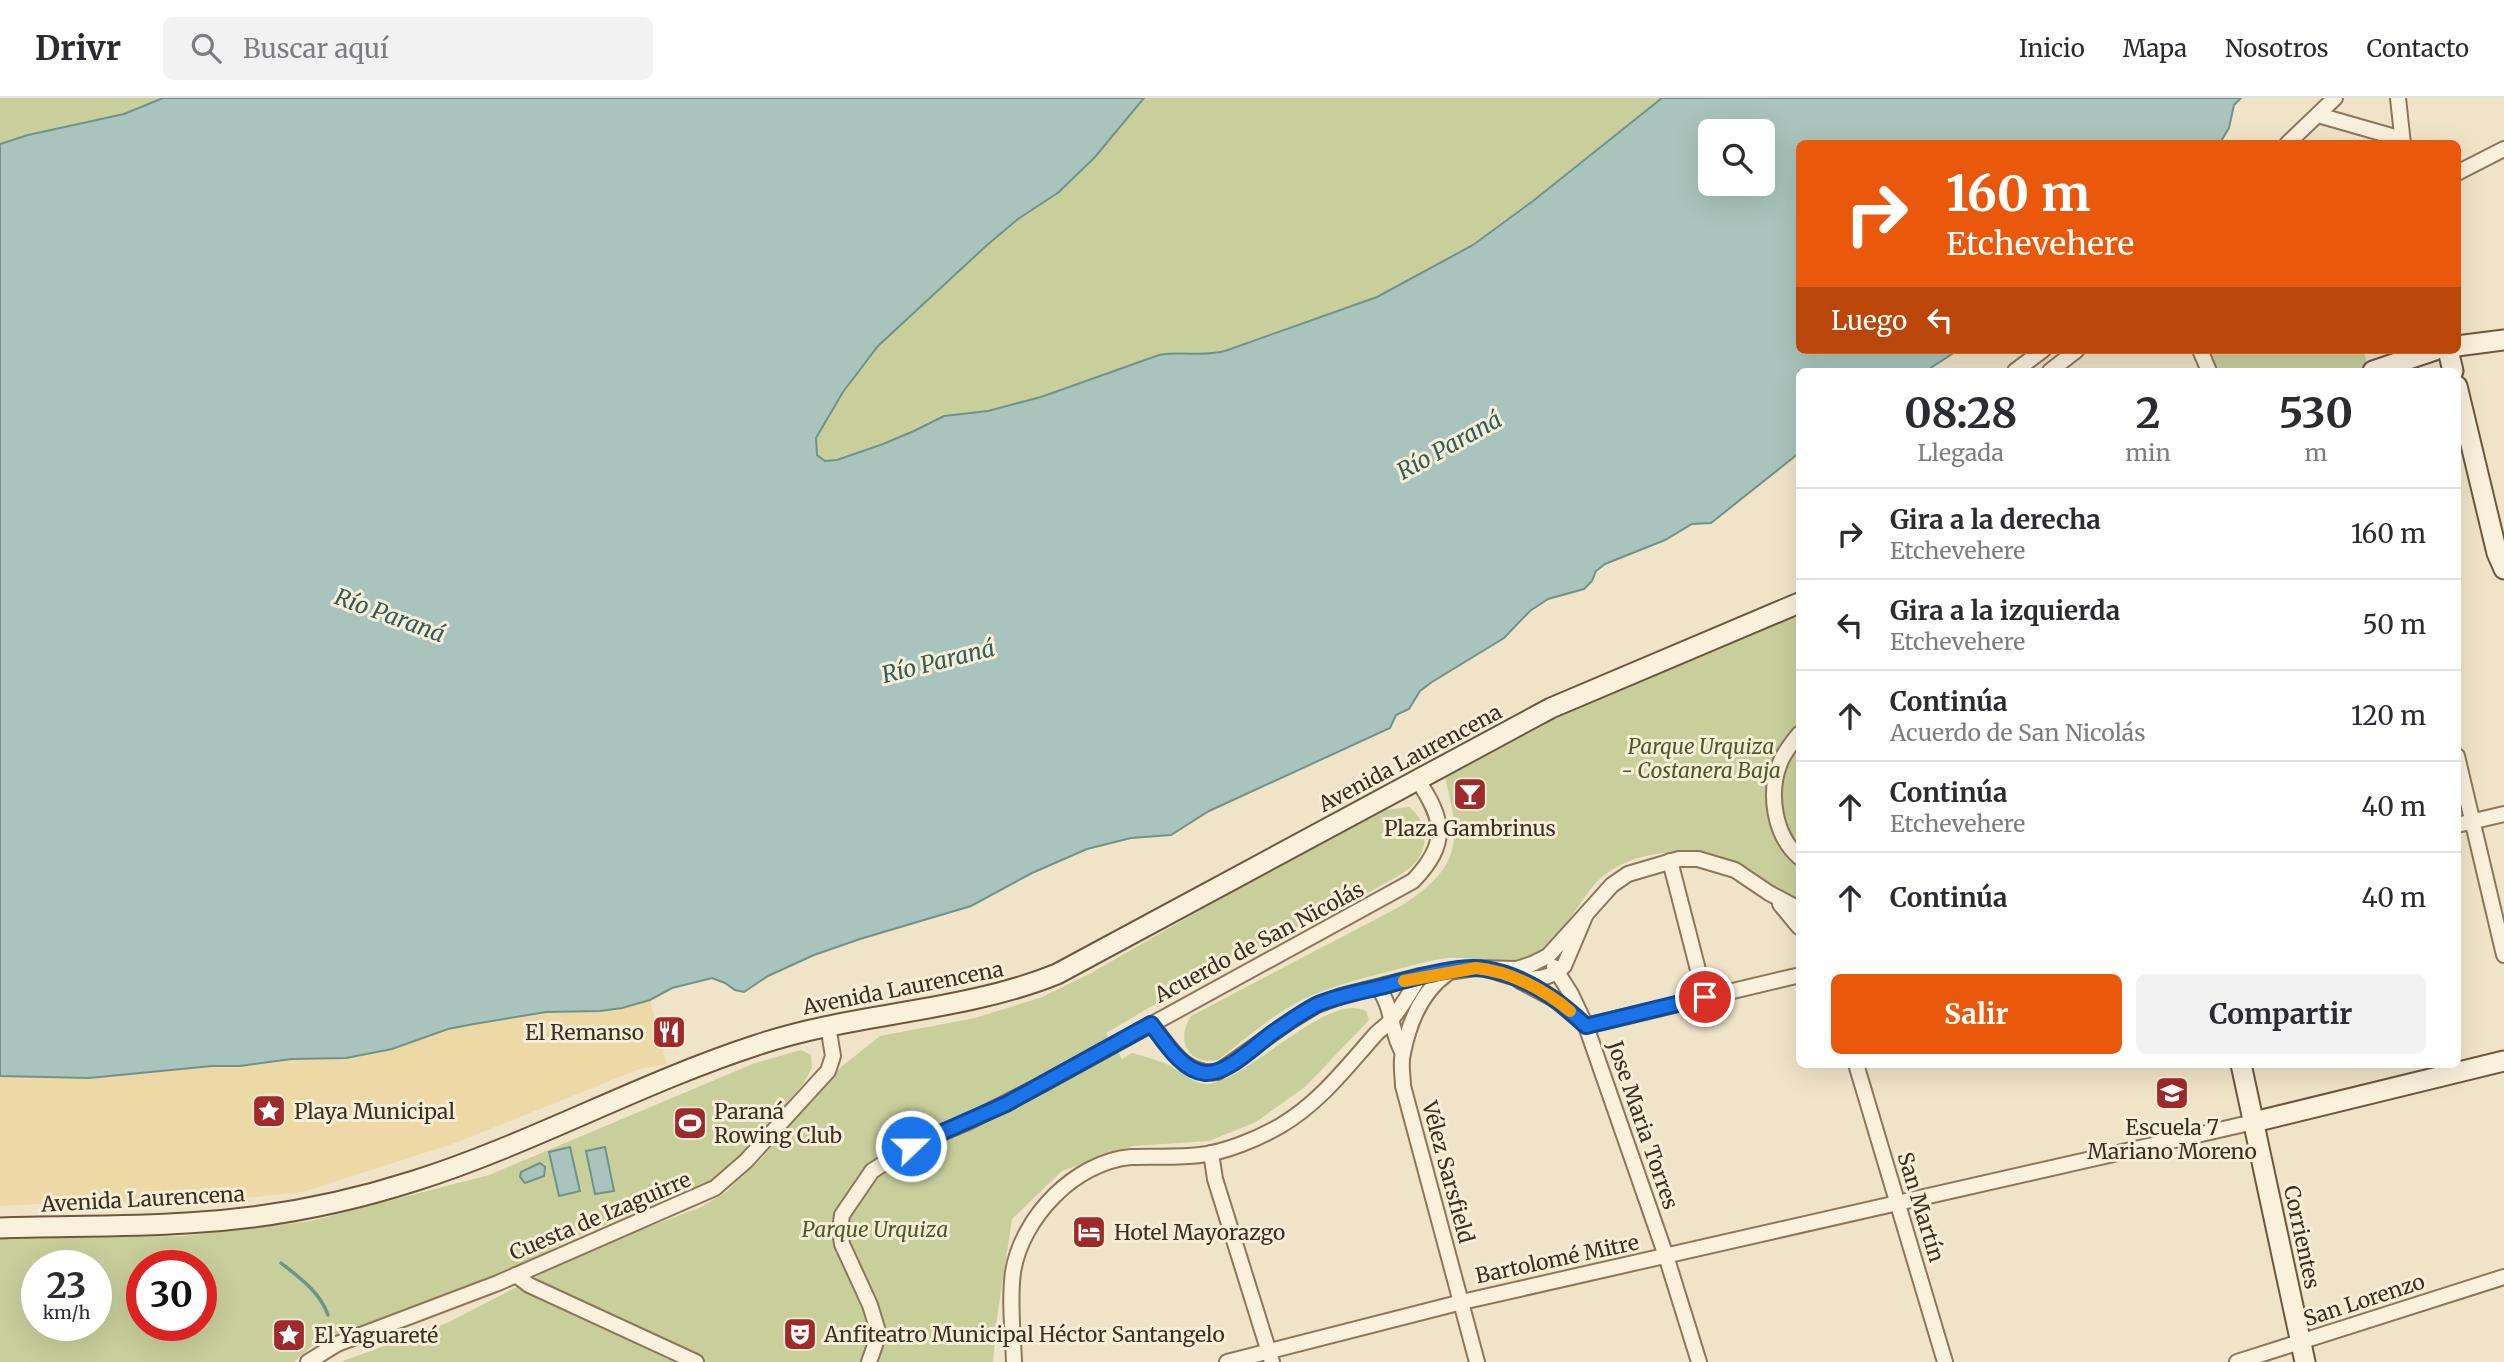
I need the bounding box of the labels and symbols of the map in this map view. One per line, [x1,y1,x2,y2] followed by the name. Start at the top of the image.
[1392,404,1506,486] water label: Río Paraná
[331,582,449,648] water label: Río Paraná
[879,633,997,689] water label: Río Paraná
[1313,698,1506,818] street label: Avenida Laurencena
[1621,733,1781,784] park label: Parque Urquiza - Costanera Baja
[1451,775,1489,813] bar icon: Plaza Gambrinus
[1384,815,1556,842] place label: Plaza Gambrinus
[1149,875,1368,1009] street label: Acuerdo de San Nicolás
[799,955,1006,1021] street label: Avenida Laurencena
[1675,967,1735,1027] pin
[650,1013,688,1051] restaurant icon: El Remanso
[525,1019,644,1046] place label: El Remanso
[1601,1036,1684,1213] street label: Jose Maria Torres
[2153,1074,2191,1112] school or university icon: Escuela 7 Mariano Moreno
[250,1092,288,1130] place icon: Playa Municipal
[1416,1097,1480,1246] street label: Vélez Sarsfield
[294,1098,455,1125] place label: Playa Municipal
[714,1098,842,1149] place label: Paraná Rowing Club
[671,1104,709,1142] sports icon: Paraná Rowing Club
[874,1109,948,1183] position arrow
[2087,1114,2257,1165] place label: Escuela 7 Mariano Moreno
[1891,1149,1951,1265] street label: San Martín
[505,1166,695,1266] street label: Cuesta de Izaguirre
[39,1180,246,1218] street label: Avenida Laurencena
[2278,1183,2326,1291] street label: Corrientes
[1070,1213,1108,1251] hotel icon: Hotel Mayorazgo
[802,1216,948,1243] park label: Parque Urquiza
[1114,1219,1285,1246] place label: Hotel Mayorazgo
[1473,1229,1641,1289] street label: Bartolomé Mitre
[126,1250,217,1341] speed limit sign: 30
[2300,1268,2428,1332] street label: San Lorenzo
[781,1315,819,1353] theatre icon: Anfiteatro Municipal Héctor Santangelo
[270,1316,308,1354] place icon: El Yaguareté
[823,1321,1225,1348] place label: Anfiteatro Municipal Héctor Santangelo
[314,1322,438,1349] place label: El Yaguareté

